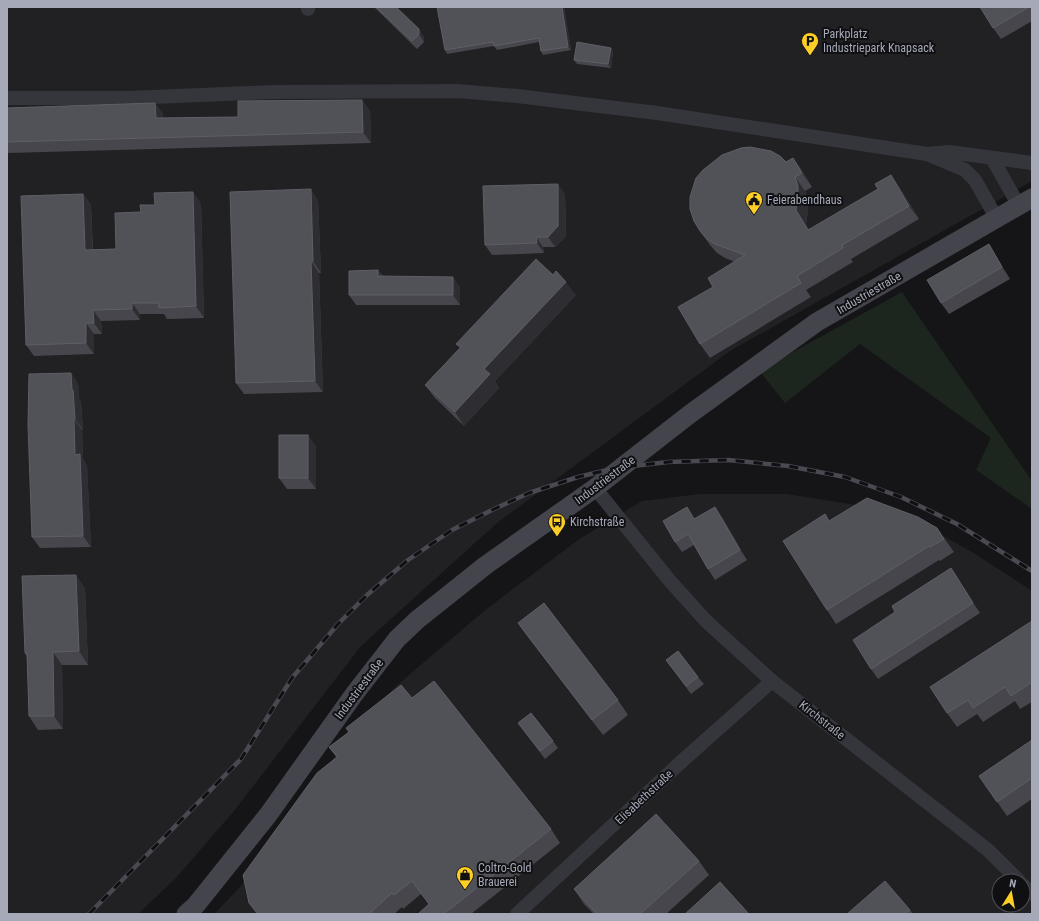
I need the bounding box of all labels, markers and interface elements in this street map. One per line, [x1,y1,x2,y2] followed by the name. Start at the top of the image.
[823,27,935,55] place label: Parkplatz Industriepark Knapsack
[800,31,820,56] parking icon: Parkplatz Industriepark Knapsack
[744,190,764,215] public building icon: Feierabendhaus
[767,193,842,207] place label: Feierabendhaus
[834,269,904,317] street label: Industriestraße
[572,453,638,507] street label: Industriestraße
[547,512,567,537] bus stop icon: Kirchstraße
[570,515,625,529] place label: Kirchstraße
[332,656,386,722] street label: Industriestraße
[796,698,848,742] street label: Kirchstraße
[612,767,676,827] street label: Elisabethstraße
[478,861,532,889] place label: Coltro-Gold Brauerei
[455,865,475,890] shop icon: Coltro-Gold Brauerei
[991,873,1031,913] north arrow
[1008,877,1018,891] text: N

